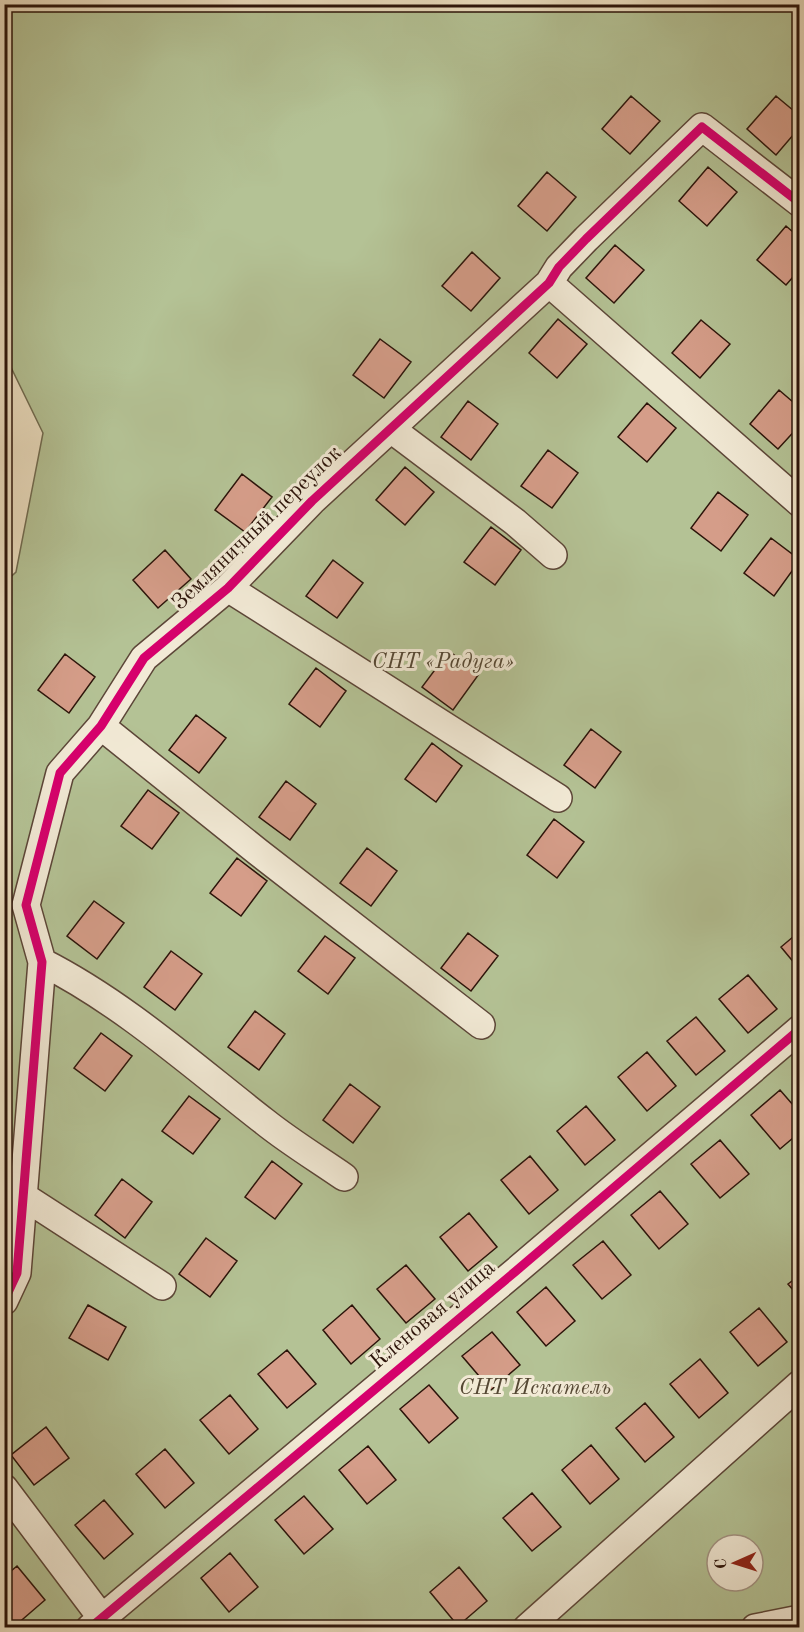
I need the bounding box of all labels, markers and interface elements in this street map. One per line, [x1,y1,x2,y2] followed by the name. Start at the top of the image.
[168,442,346,614] street label: Земляничный переулок
[372,651,514,673] park label: СНТ «Радуга»
[366,1257,500,1373] street label: Кленовая улица
[459,1377,611,1399] park label: СНТ Искатель
[705,1533,765,1593] north arrow
[714,1558,730,1569] text: С

